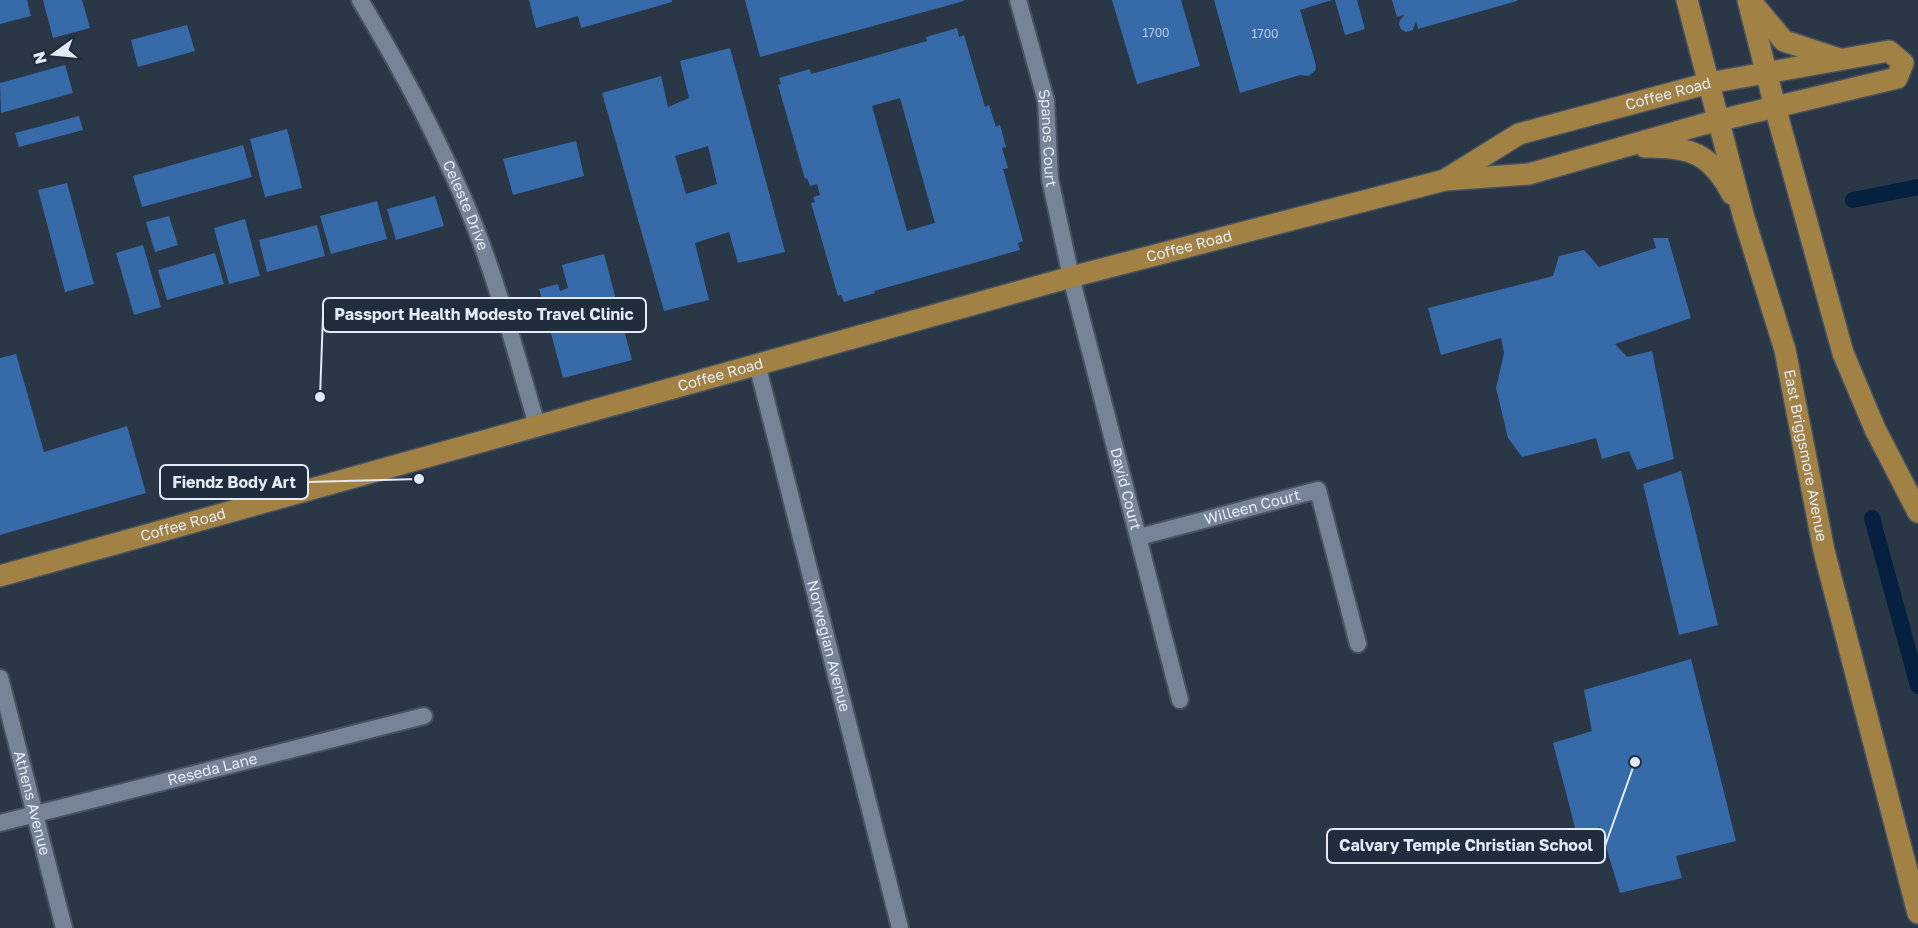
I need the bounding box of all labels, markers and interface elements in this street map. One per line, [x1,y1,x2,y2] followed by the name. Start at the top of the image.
[24,24,84,84] north arrow
[1142,25,1170,40] house number: 1700
[1251,26,1279,41] house number: 1700
[28,49,51,66] text: N
[1623,73,1713,113] street label: Coffee Road
[1035,87,1061,188] street label: Spanos Court
[440,157,493,253] street label: Celeste Drive
[1144,226,1234,265] street label: Coffee Road
[323,298,646,332] callout: Passport Health Modesto Travel Clinic
[334,304,634,324] text: Passport Health Modesto Travel Clinic
[675,353,765,394] street label: Coffee Road
[1781,368,1832,543] street label: East Briggsmore Avenue
[1107,445,1146,532] street label: David Court
[160,465,308,499] callout: Fiendz Body Art
[172,472,296,492] text: Fiendz Body Art
[1202,485,1302,528] street label: Willeen Court
[138,503,228,544] street label: Coffee Road
[804,578,855,714] street label: Norwegian Avenue
[11,748,55,857] street label: Athens Avenue
[165,748,259,788] street label: Reseda Lane
[1327,829,1605,863] callout: Calvary Temple Christian School
[1339,835,1594,855] text: Calvary Temple Christian School

